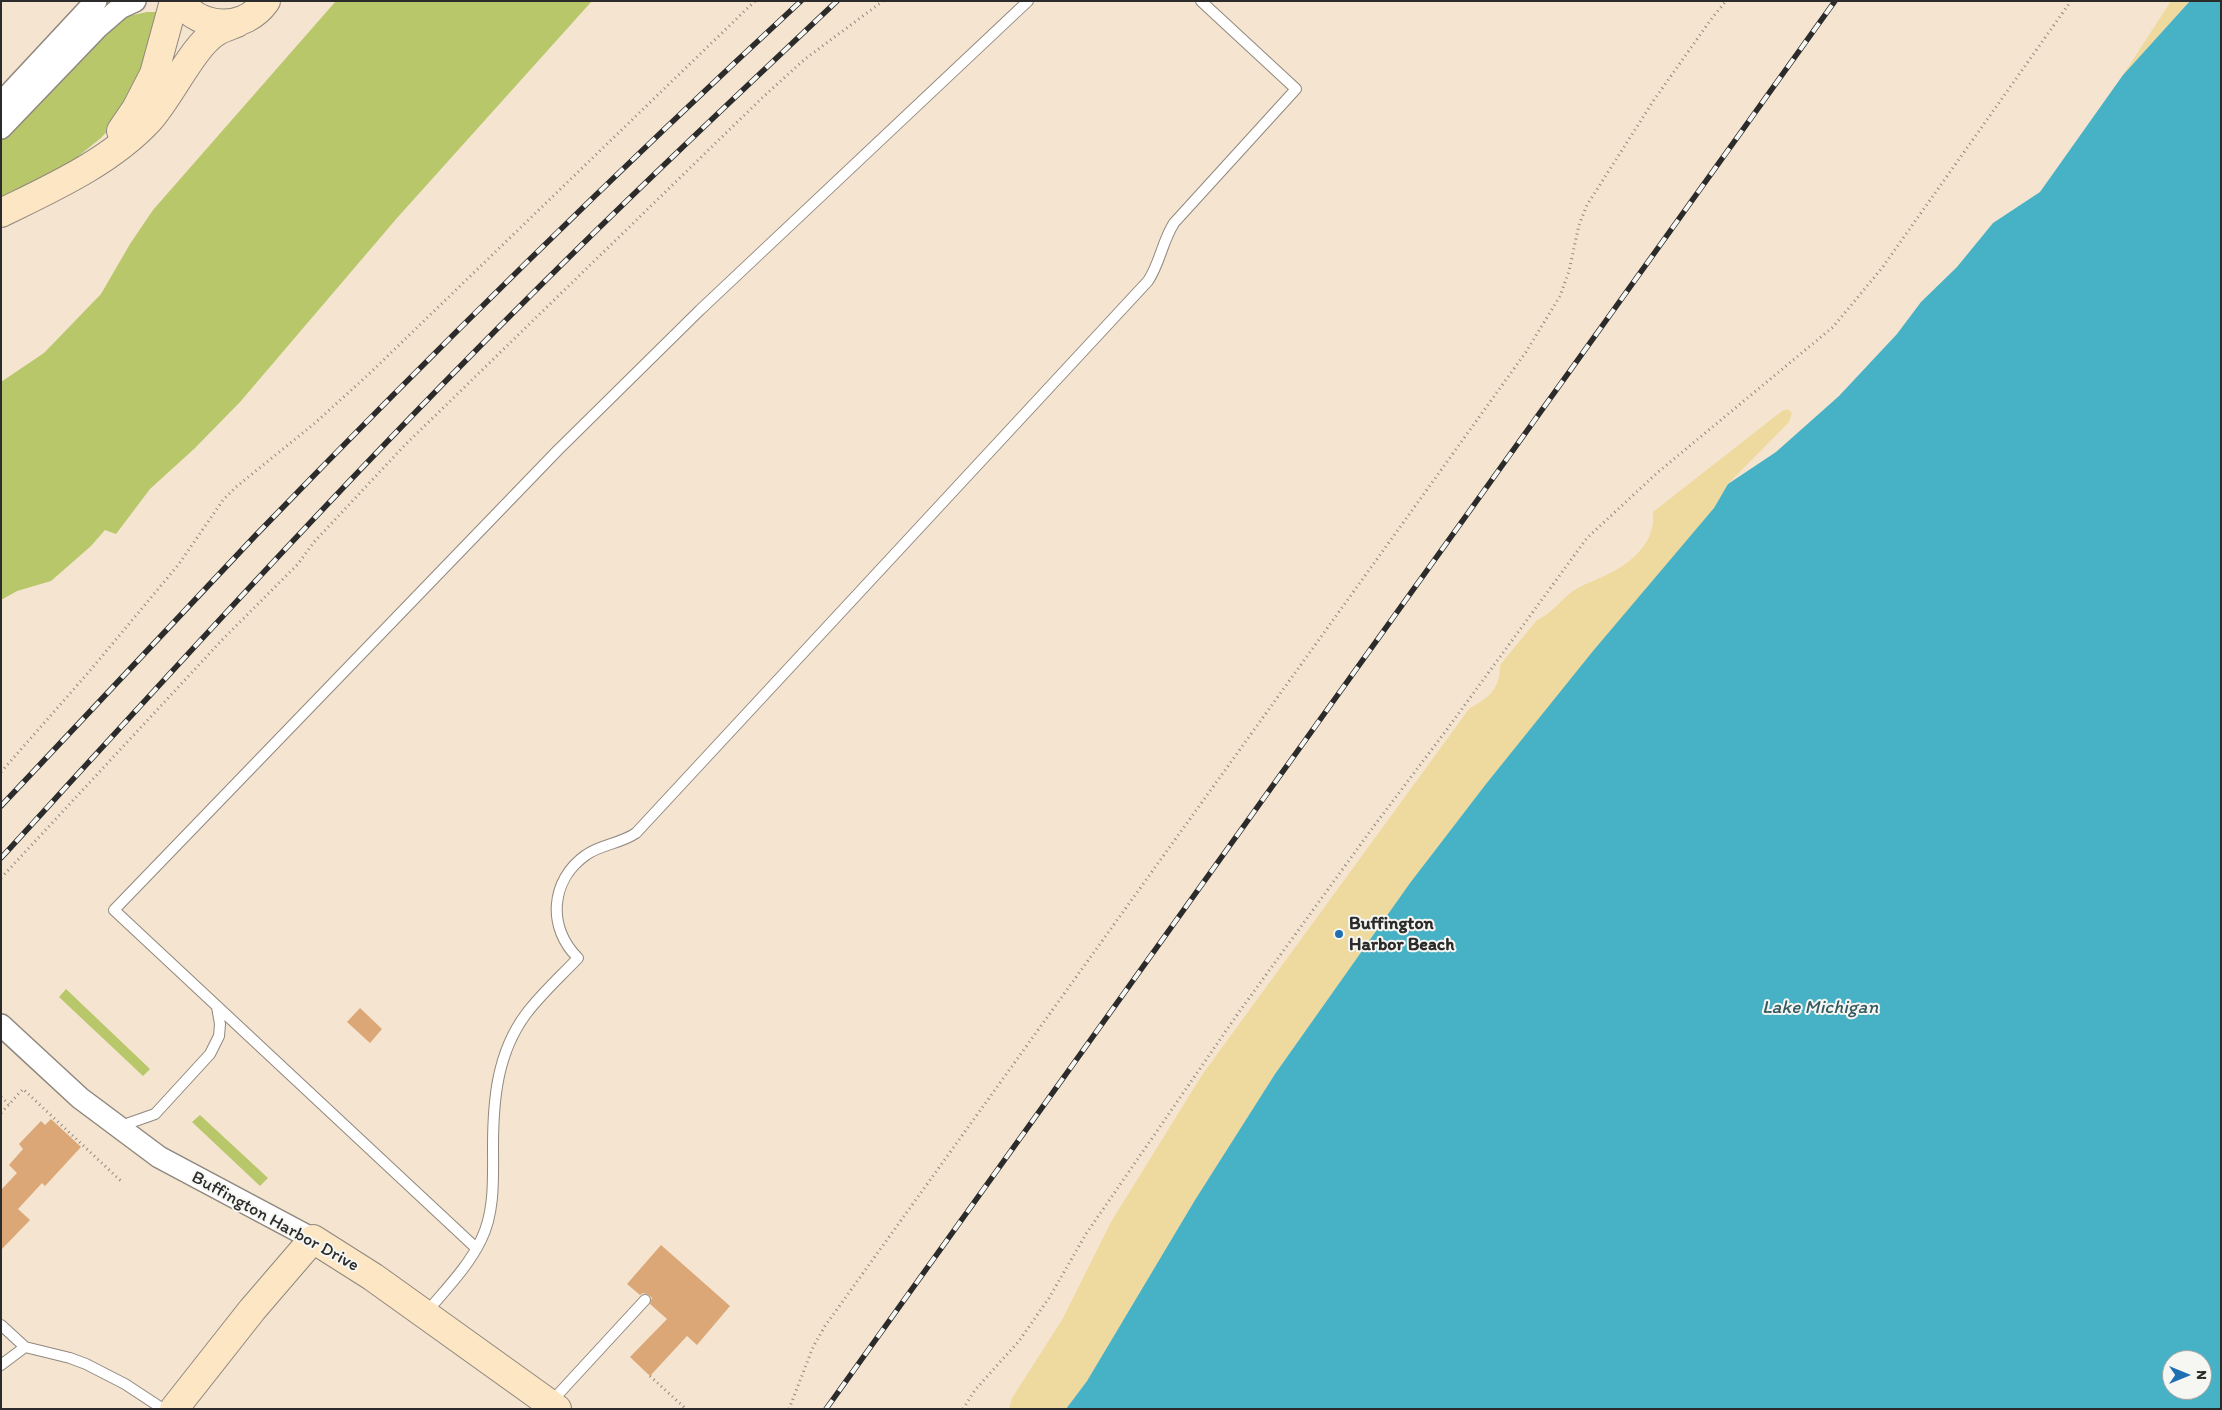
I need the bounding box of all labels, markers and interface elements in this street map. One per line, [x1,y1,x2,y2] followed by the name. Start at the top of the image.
[1349,913,1454,956] place label: Buffington Harbor Beach
[1333,928,1345,940] marker: Buffington Harbor Beach
[1762,997,1878,1019] water label: Lake Michigan
[188,1167,362,1277] street label: Buffington Harbor Drive
[2162,1350,2212,1400] north arrow
[2193,1370,2210,1380] text: N

